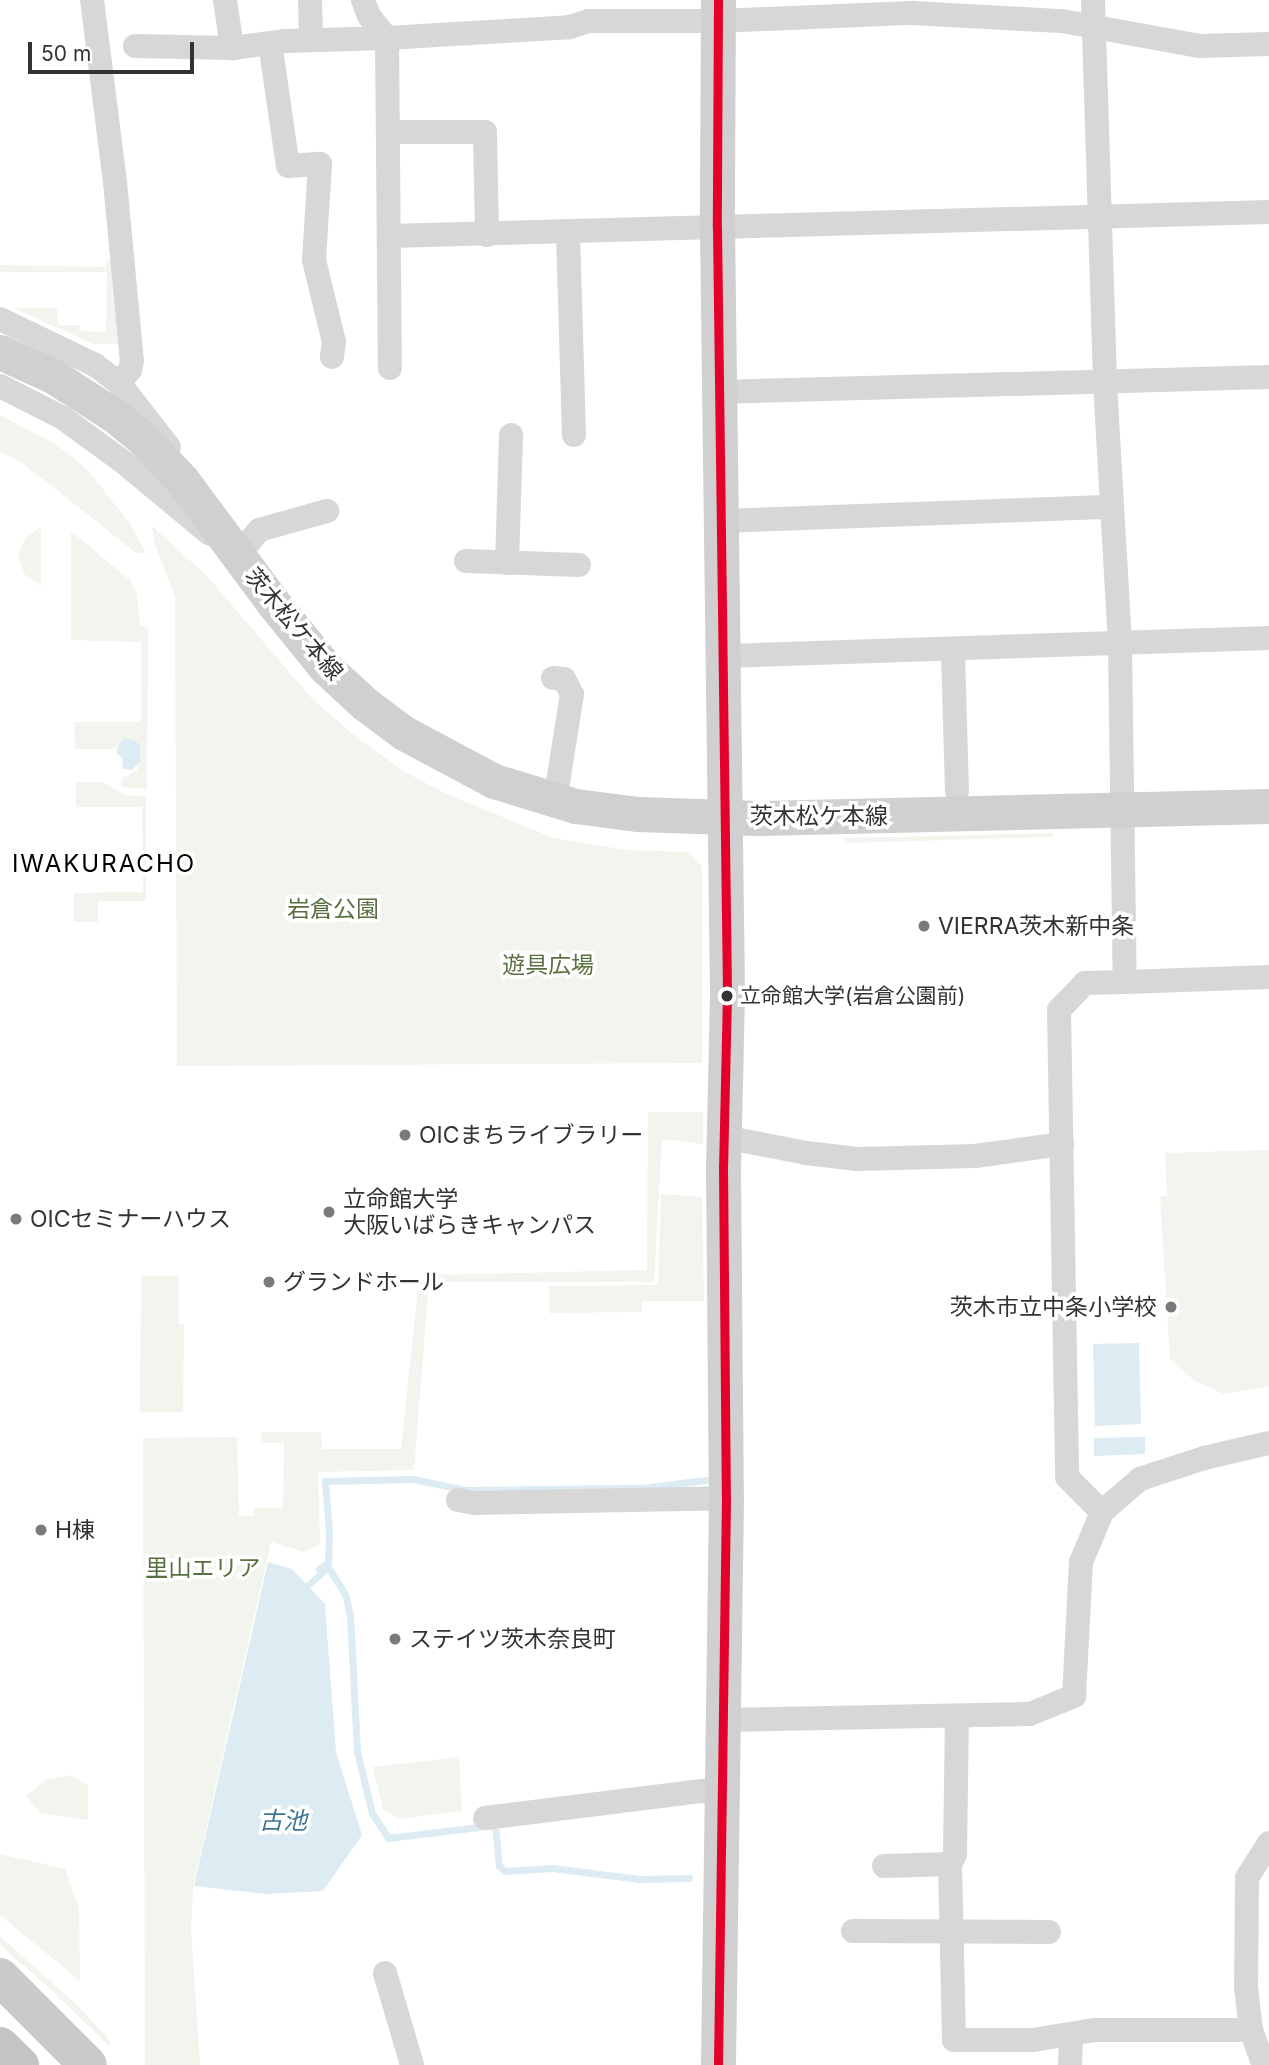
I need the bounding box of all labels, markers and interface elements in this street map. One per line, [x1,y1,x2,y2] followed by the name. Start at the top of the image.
[32,28,198,72] scale bar
[41,41,91,66] text: 50 m
[239,562,349,686] street label: 茨木松ケ本線
[750,802,888,830] street label: 茨木松ケ本線
[13,850,195,878] district label: IWAKURACHO
[287,895,379,923] park label: 岩倉公園
[938,912,1134,940] place label: VIERRA茨木新中条
[916,918,932,934] marker: VIERRA茨木新中条
[502,951,594,979] park label: 遊具広場
[740,983,965,1009] place label: 立命館大学(岩倉公園前)
[720,989,734,1003] marker: 立命館大学(岩倉公園前)
[419,1121,644,1149] place label: OICまちライブラリー
[397,1127,413,1143] marker: OICまちライブラリー
[343,1185,596,1239] place label: 立命館大学 大阪いばらきキャンパス
[321,1204,337,1220] marker: 立命館大学 大阪いばらきキャンパス
[30,1205,232,1233] place label: OICセミナーハウス
[8,1211,24,1227] marker: OICセミナーハウス
[283,1268,444,1296] place label: グランドホール
[261,1274,277,1290] marker: グランドホール
[950,1293,1157,1321] place label: 茨木市立中条小学校
[1163,1299,1179,1315] marker: 茨木市立中条小学校
[55,1516,95,1544] place label: H棟
[33,1522,49,1538] marker: H棟
[146,1554,260,1582] park label: 里山エリア
[409,1625,616,1653] place label: ステイツ茨木奈良町
[387,1631,403,1647] marker: ステイツ茨木奈良町
[259,1807,307,1835] water label: 古池

